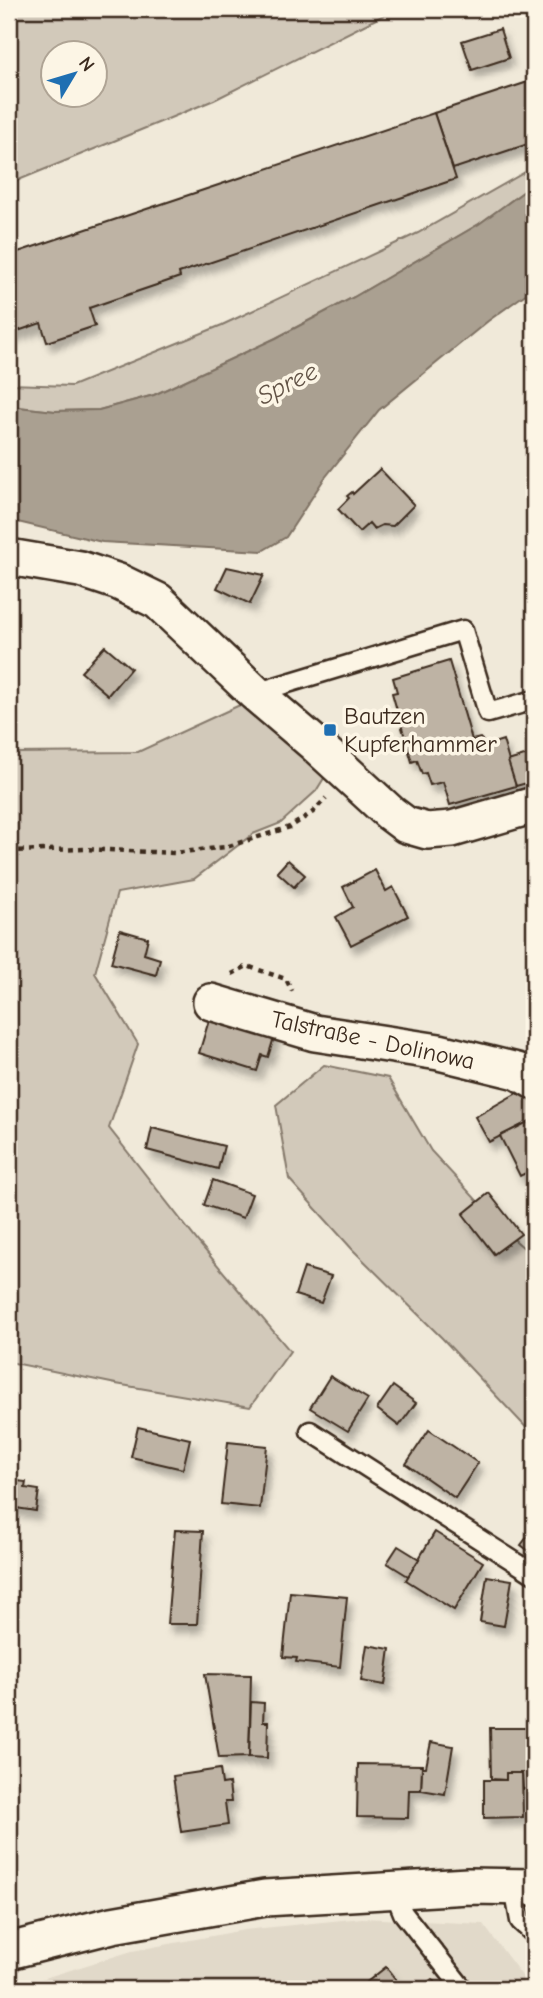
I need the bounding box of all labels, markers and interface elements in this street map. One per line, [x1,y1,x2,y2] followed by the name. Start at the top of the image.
[38,38,108,108] north arrow
[74,52,99,76] text: N
[252,356,323,412] water label: Spree
[344,702,497,758] place label: Bautzen Kupferhammer
[322,722,338,738] marker: Bautzen Kupferhammer
[269,1005,477,1075] street label: Talstraße - Dolinowa

